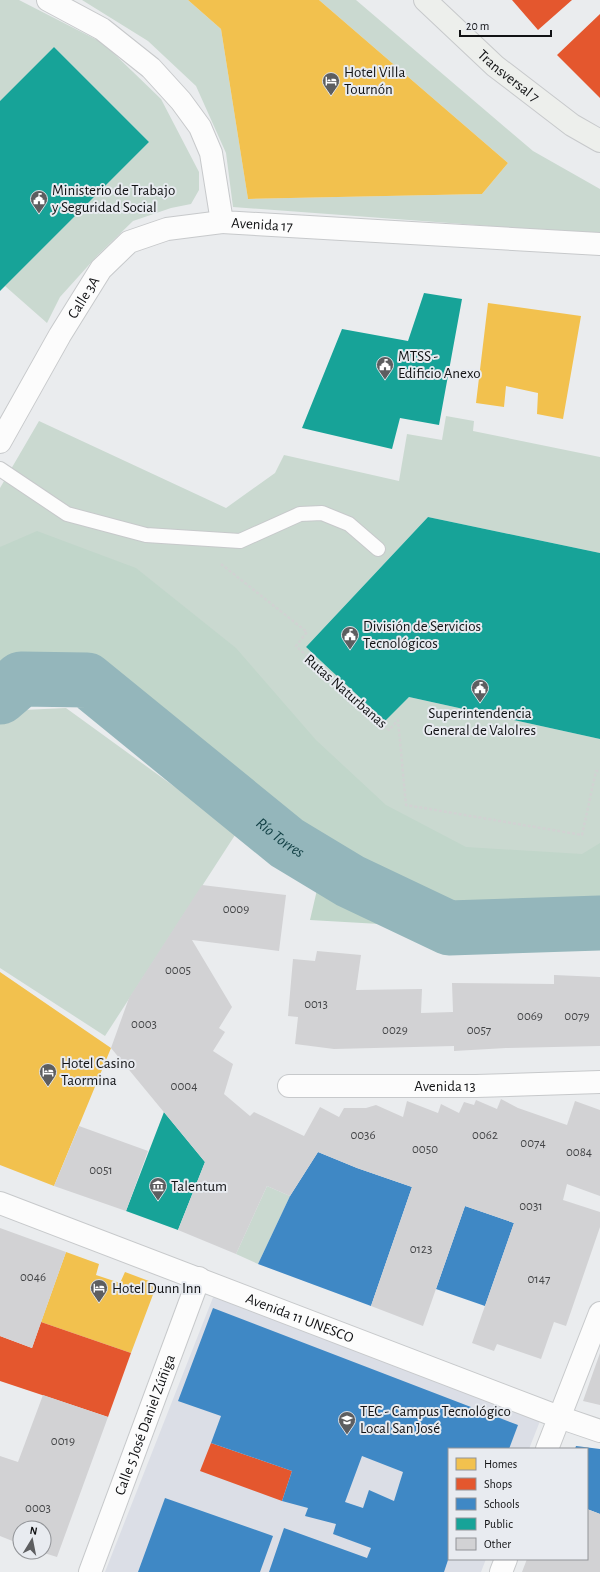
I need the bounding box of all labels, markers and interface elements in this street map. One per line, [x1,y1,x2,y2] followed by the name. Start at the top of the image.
[460,12,551,38] scale bar
[466,20,489,32] text: 20 m
[475,47,542,105] street label: Transversal 7
[344,65,405,97] place label: Hotel Villa Tournón
[321,71,341,96] hotel icon: Hotel Villa Tournón
[51,183,175,215] place label: Ministerio de Trabajo y Seguridad Social
[29,189,49,214] public building icon: Ministerio de Trabajo y Seguridad Social
[231,216,293,234] street label: Avenida 17
[65,274,103,321] street label: Calle 3A
[398,349,481,381] place label: MTSS - Edificio Anexo
[375,355,395,380] public building icon: MTSS - Edificio Anexo
[363,619,481,651] place label: División de Servicios Tecnológicos
[340,625,360,650] public building icon: División de Servicios Tecnológicos
[301,652,390,731] street label: Rutas Naturbanas
[470,678,490,703] public building icon: Superintendencia General de Valolres
[424,706,536,738] place label: Superintendencia General de Valolres
[253,815,307,861] water label: Río Torres
[223,903,249,916] house number: 0009
[165,964,191,977] house number: 0005
[304,998,328,1011] house number: 0013
[517,1010,543,1023] house number: 0069
[564,1010,590,1023] house number: 0079
[131,1018,157,1031] house number: 0003
[382,1024,408,1037] house number: 0029
[467,1024,492,1037] house number: 0057
[61,1056,135,1088] place label: Hotel Casino Taormina
[38,1062,58,1087] hotel icon: Hotel Casino Taormina
[414,1079,476,1094] street label: Avenida 13
[171,1080,197,1093] house number: 0004
[350,1129,376,1142] house number: 0036
[472,1129,498,1142] house number: 0062
[520,1137,546,1150] house number: 0074
[412,1143,438,1156] house number: 0050
[566,1146,592,1159] house number: 0084
[89,1164,113,1177] house number: 0051
[148,1176,168,1201] museum icon: Talentum
[171,1179,227,1194] place label: Talentum
[519,1200,543,1213] house number: 0031
[410,1243,432,1256] house number: 0123
[20,1271,46,1284] house number: 0046
[527,1273,551,1286] house number: 0147
[89,1278,109,1303] hotel icon: Hotel Dunn Inn
[112,1281,201,1296] place label: Hotel Dunn Inn
[244,1291,356,1346] street label: Avenida 11 UNESCO
[112,1353,178,1497] street label: Calle 5 José Daniel Zúñiga
[360,1404,511,1436] place label: TEC - Campus Tecnológico Local San José
[337,1410,357,1435] school or university icon: TEC - Campus Tecnológico Local San José
[51,1435,75,1448] house number: 0019
[448,1448,588,1560] legend
[484,1458,517,1470] text: Homes
[484,1478,512,1490] text: Shops
[484,1498,519,1510] text: Schools
[25,1502,51,1515] house number: 0003
[484,1518,513,1530] text: Public
[12,1520,52,1560] north arrow
[29,1525,38,1537] text: N
[484,1538,511,1550] text: Other

